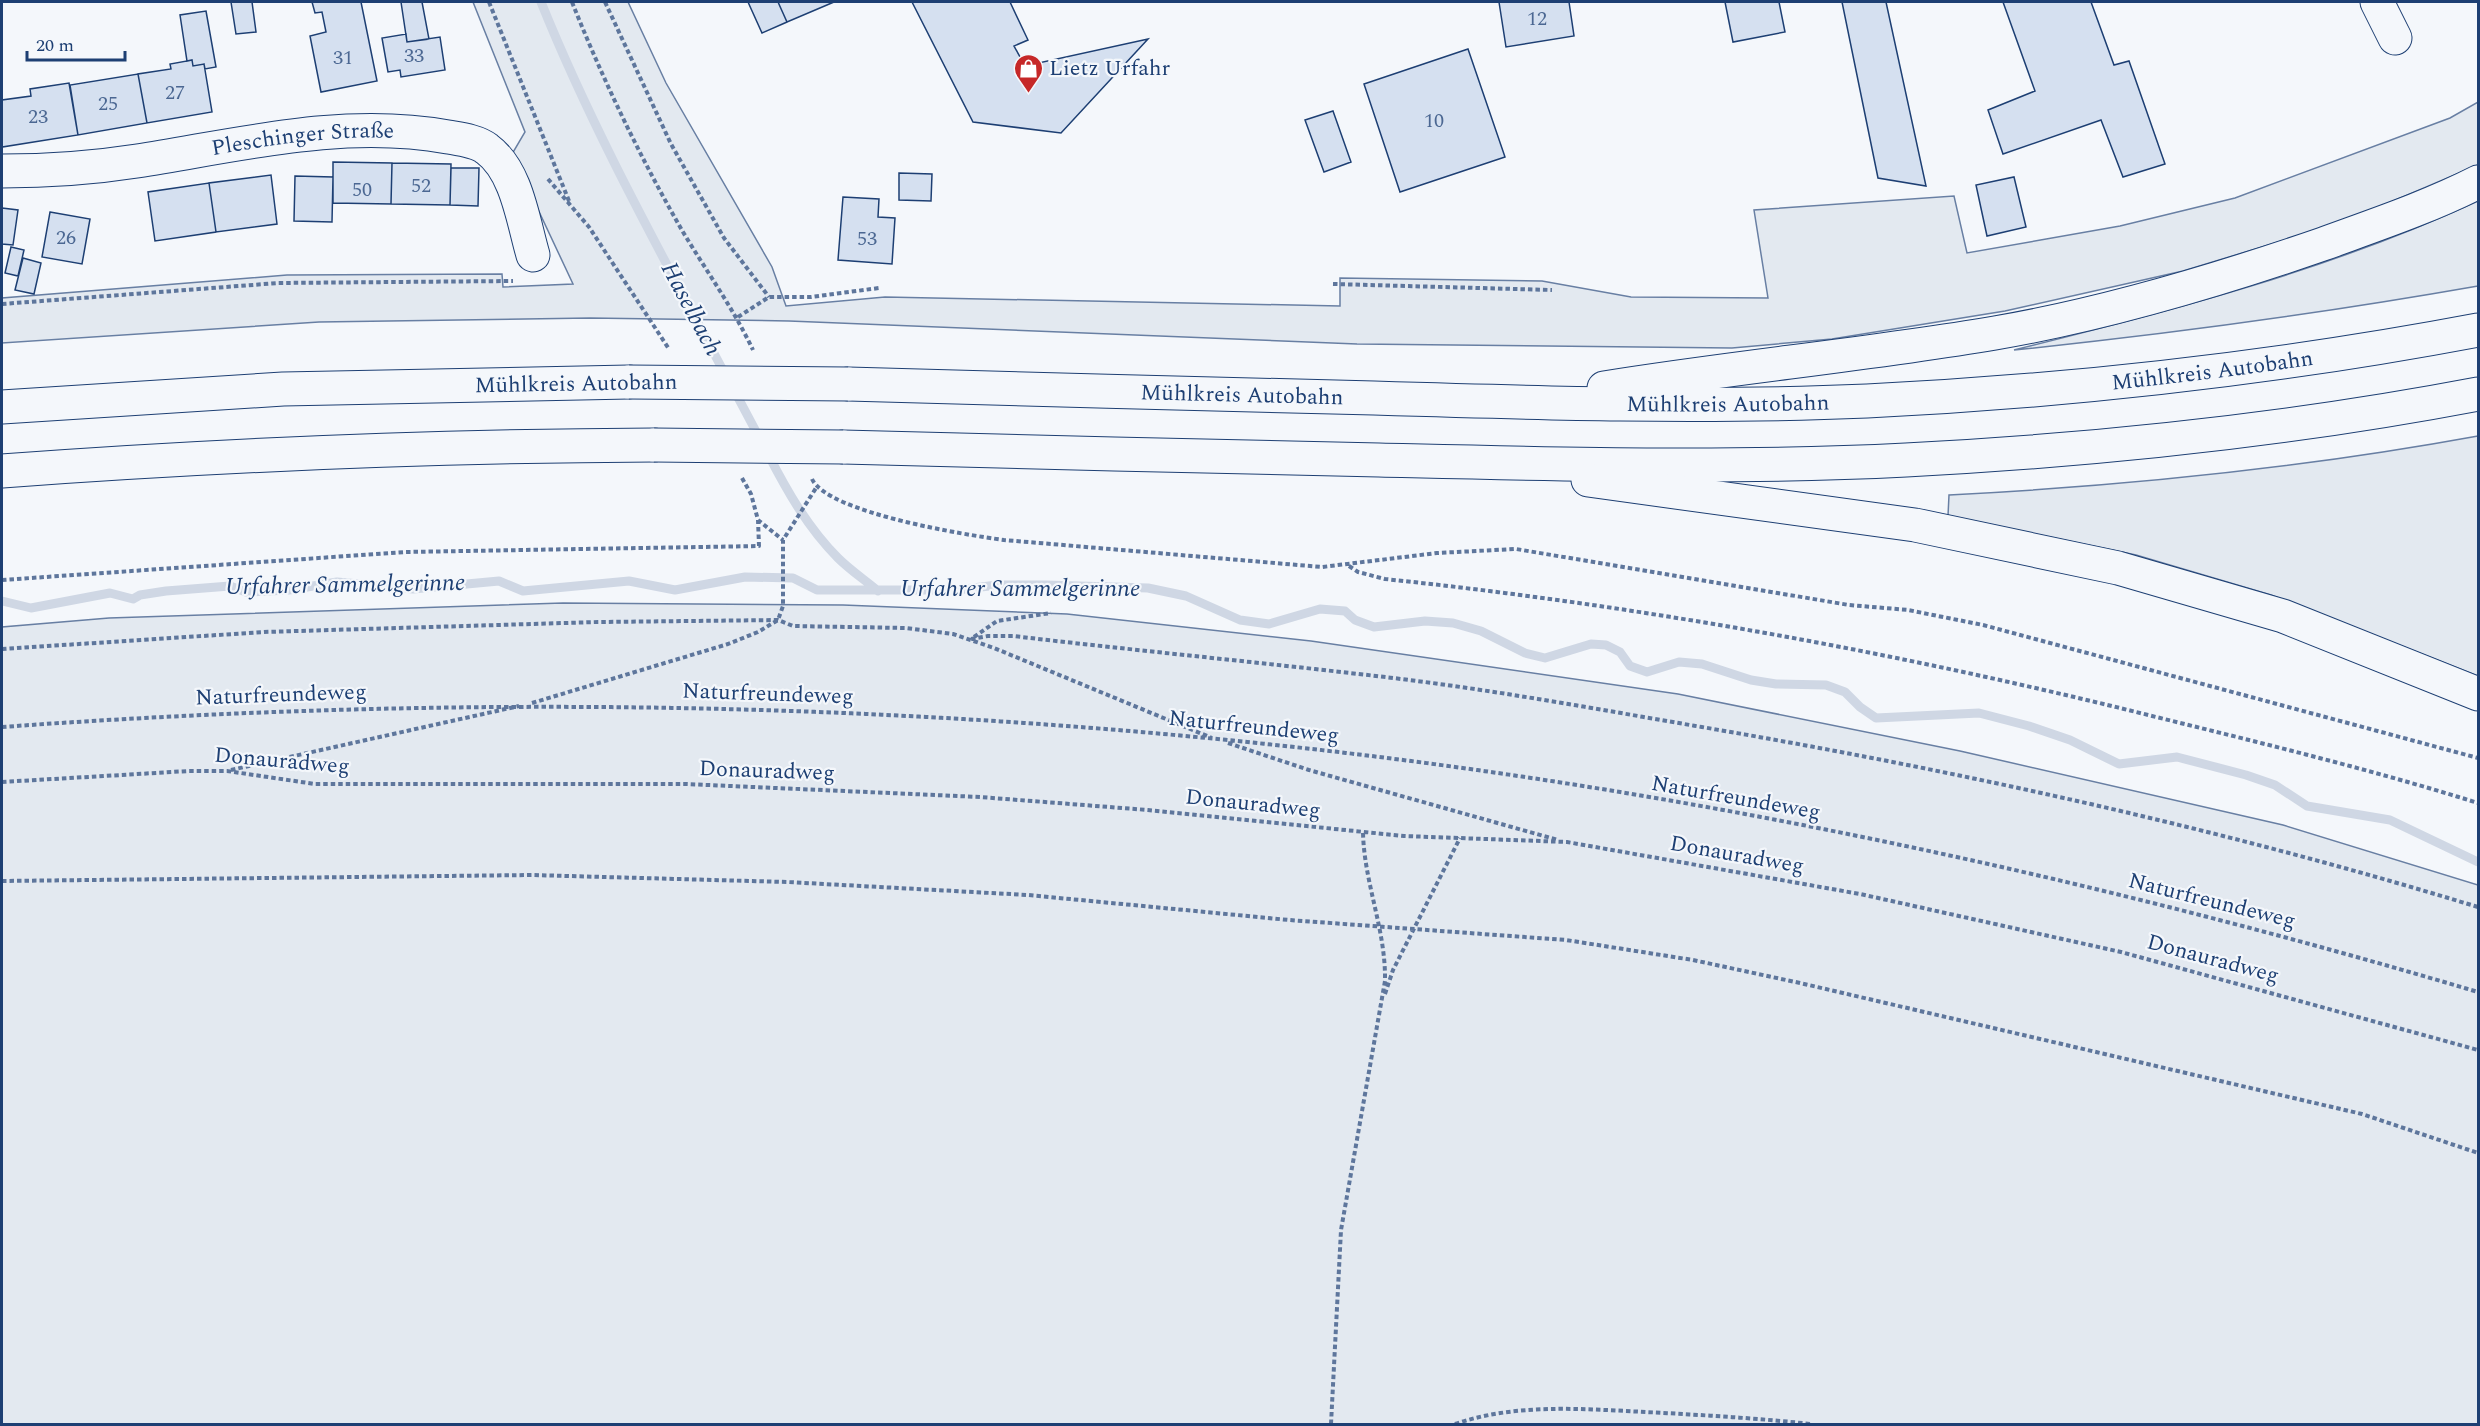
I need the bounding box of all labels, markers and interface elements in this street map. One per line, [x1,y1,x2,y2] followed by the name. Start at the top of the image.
[1527,4,1547,34] house number: 12
[27,24,124,62] scale bar
[36,32,74,59] text: 20 m
[404,41,424,71] house number: 33
[333,43,353,73] house number: 31
[1012,52,1044,94] shop icon: Lietz Urfahr
[1049,52,1171,85] place label: Lietz Urfahr
[165,78,185,108] house number: 27
[98,89,118,119] house number: 25
[28,102,48,132] house number: 23
[1424,106,1444,136] house number: 10
[209,114,395,165] street label: Pleschinger Straße
[411,171,431,201] house number: 52
[352,175,372,205] house number: 50
[56,223,76,253] house number: 26
[857,224,877,254] house number: 53
[651,256,731,362] water label: Haselbach
[2110,341,2315,399] street label: Mühlkreis Autobahn
[474,366,678,402] street label: Mühlkreis Autobahn
[1140,376,1344,414] street label: Mühlkreis Autobahn
[1626,386,1830,421] street label: Mühlkreis Autobahn
[224,565,466,605] water label: Urfahrer Sammelgerinne
[900,571,1140,607] water label: Urfahrer Sammelgerinne
[682,675,854,713] street label: Naturfreundeweg
[195,676,367,714] street label: Naturfreundeweg
[1167,702,1341,752] street label: Naturfreundeweg
[213,739,351,783] street label: Donauradweg
[698,752,836,790] street label: Donauradweg
[1649,767,1823,829] street label: Naturfreundeweg
[1184,780,1322,828] street label: Donauradweg
[1667,827,1807,883] street label: Donauradweg
[2125,864,2299,938] street label: Naturfreundeweg
[2143,925,2283,993] street label: Donauradweg

